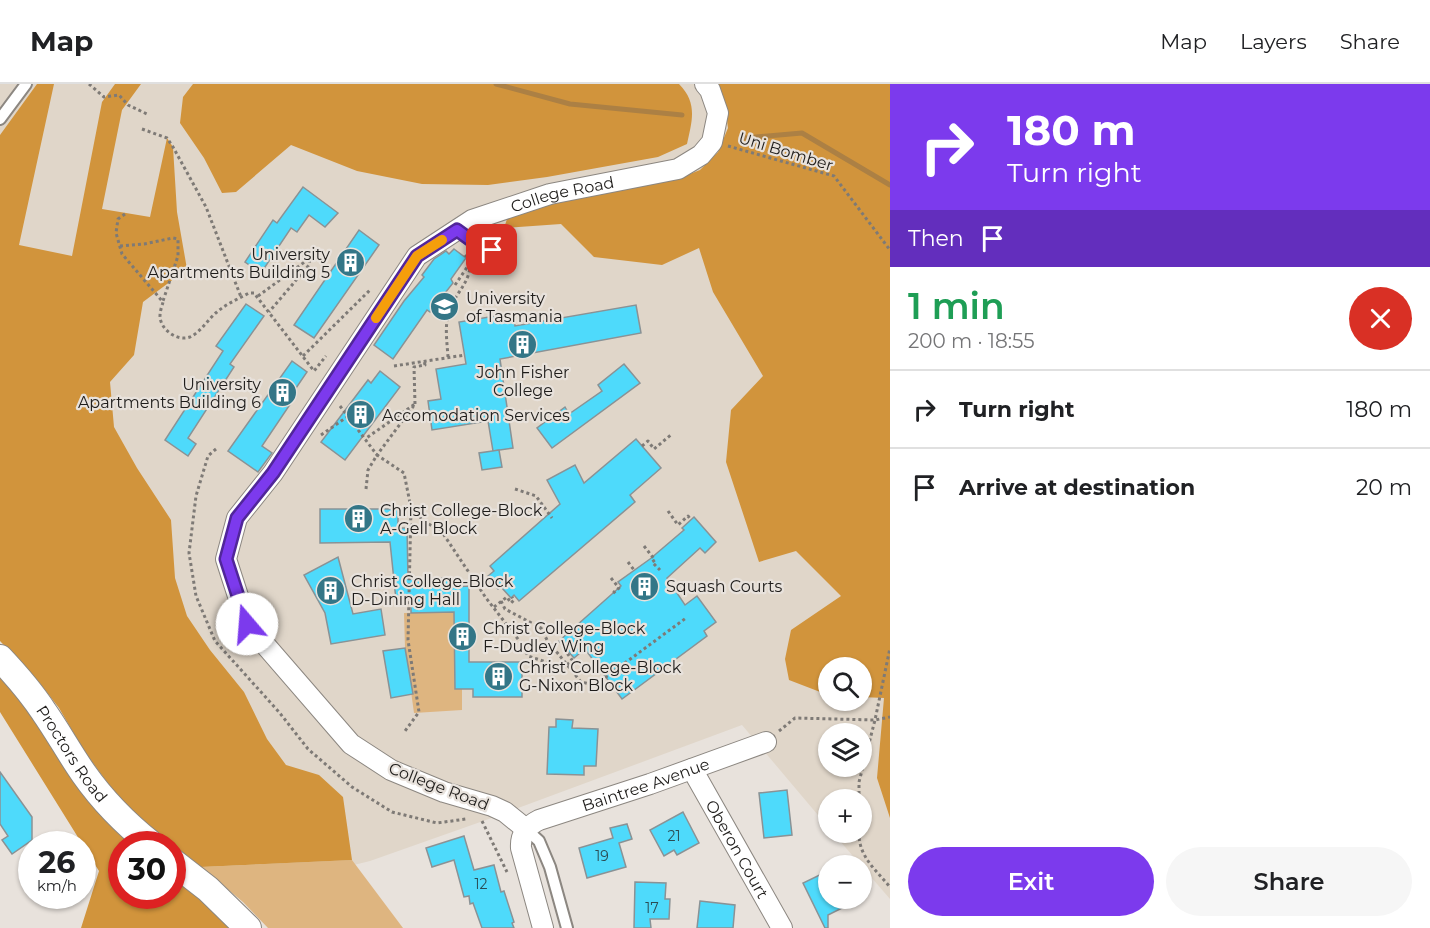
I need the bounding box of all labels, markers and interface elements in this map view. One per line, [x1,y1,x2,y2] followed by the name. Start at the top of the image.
[30,24,93,58] text: Map
[1160,29,1207,54] text: Map
[1240,29,1307,54] text: Layers
[1340,29,1400,54] text: Share
[1007,104,1136,156] text: 180 m
[908,108,986,186] icon: right
[736,128,835,175] street label: Uni Bomber
[1007,156,1142,189] text: Turn right
[508,173,616,216] street label: College Road
[976,222,1009,255] icon: arrive
[466,224,517,275] pin
[908,225,964,252] text: Then
[475,233,508,266] icon: arrive
[148,245,330,282] place label: University Apartments Building 5
[335,247,367,279] building icon: University Apartments Building 5
[908,284,1005,328] text: 1 min
[1349,287,1412,350] button: close
[466,289,563,326] place label: University of Tasmania
[429,291,461,323] school or university icon: University of Tasmania
[507,328,539,360] building icon: John Fisher College
[908,329,1035,353] text: 200 m · 18:55
[475,363,570,400] place label: John Fisher College
[78,375,261,412] place label: University Apartments Building 6
[266,377,298,409] building icon: University Apartments Building 6
[908,393,941,426] icon: right
[959,396,1074,423] text: Turn right
[1346,396,1412,423] text: 180 m
[345,399,377,431] building icon: Accomodation Services
[382,406,570,425] place label: Accomodation Services
[908,471,941,504] icon: arrive
[959,474,1195,501] text: Arrive at destination
[1356,474,1412,501] text: 20 m
[380,501,543,538] place label: Christ College-Block A-Gell Block
[343,503,375,535] building icon: Christ College-Block A-Gell Block
[629,570,661,602] building icon: Squash Courts
[351,572,514,609] place label: Christ College-Block D-Dining Hall
[314,574,346,606] building icon: Christ College-Block D-Dining Hall
[666,577,783,596] place label: Squash Courts
[215,592,279,656] position arrow
[483,619,646,656] place label: Christ College-Block F-Dudley Wing
[446,621,478,653] building icon: Christ College-Block F-Dudley Wing
[818,657,872,909] map controls
[818,657,872,711] button: search
[519,658,682,695] place label: Christ College-Block G-Nixon Block
[482,660,514,692] building icon: Christ College-Block G-Nixon Block
[32,702,111,806] street label: Proctors Road
[818,723,872,777] button: layers
[580,754,712,815] street label: Baintree Avenue
[386,759,492,814] street label: College Road
[818,789,872,843] button: +
[701,797,773,902] street label: Oberon Court
[667,827,681,845] house number: 21
[108,831,186,909] speed limit sign: 30
[39,844,75,881] text: 26
[595,847,609,865] house number: 19
[908,847,1154,916] button: Exit
[1166,847,1412,916] button: Share
[818,855,872,909] button: −
[474,875,488,893] house number: 12
[37,876,77,895] text: km/h
[645,899,659,917] house number: 17

